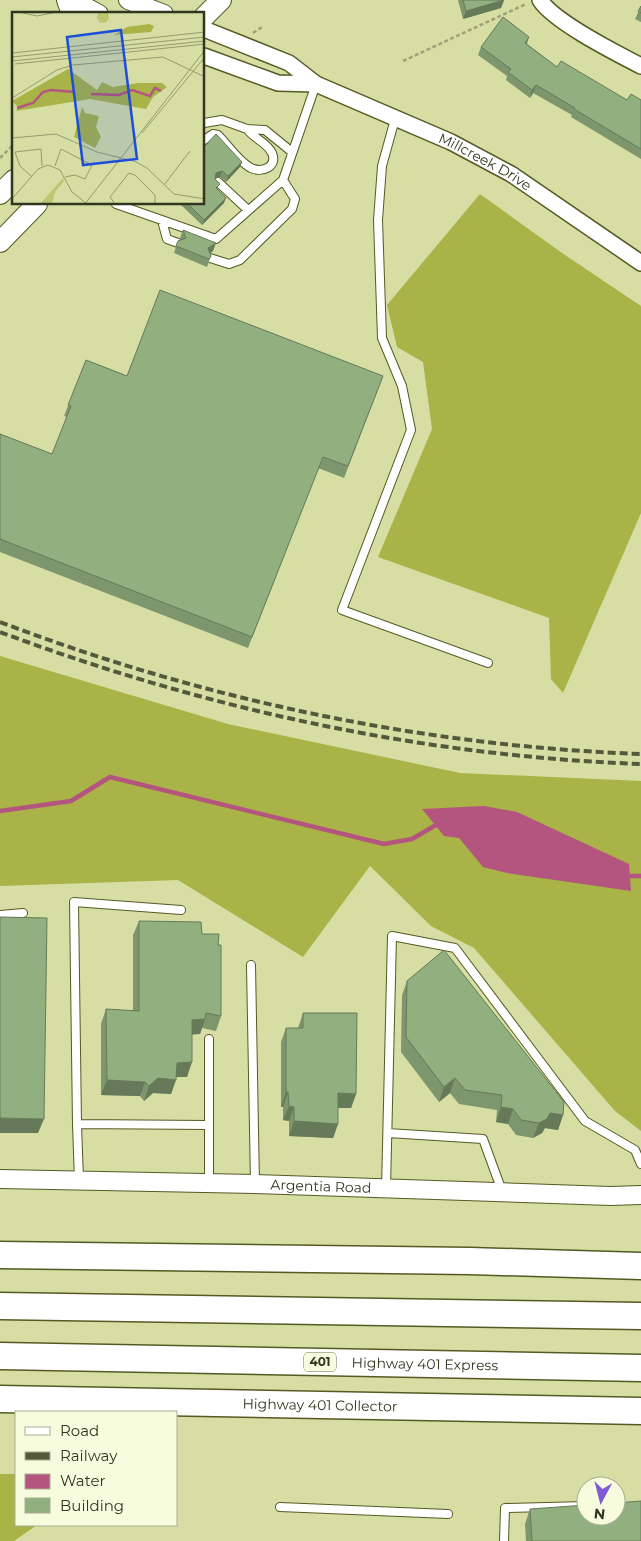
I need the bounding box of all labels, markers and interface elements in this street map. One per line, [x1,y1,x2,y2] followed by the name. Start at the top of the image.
[12,12,205,205] inset map
[436,129,535,195] street label: Millcreek Drive
[270,1176,372,1197] street label: Argentia Road
[304,1352,336,1371] road number: 401
[352,1354,498,1374] street label: Highway 401 Express
[242,1395,398,1415] street label: Highway 401 Collector
[15,1411,178,1526] legend
[60,1421,99,1440] text: Road
[60,1446,118,1465] text: Railway
[60,1471,106,1490] text: Water
[576,1476,626,1526] north arrow
[60,1496,124,1515] text: Building
[593,1504,606,1524] text: N

